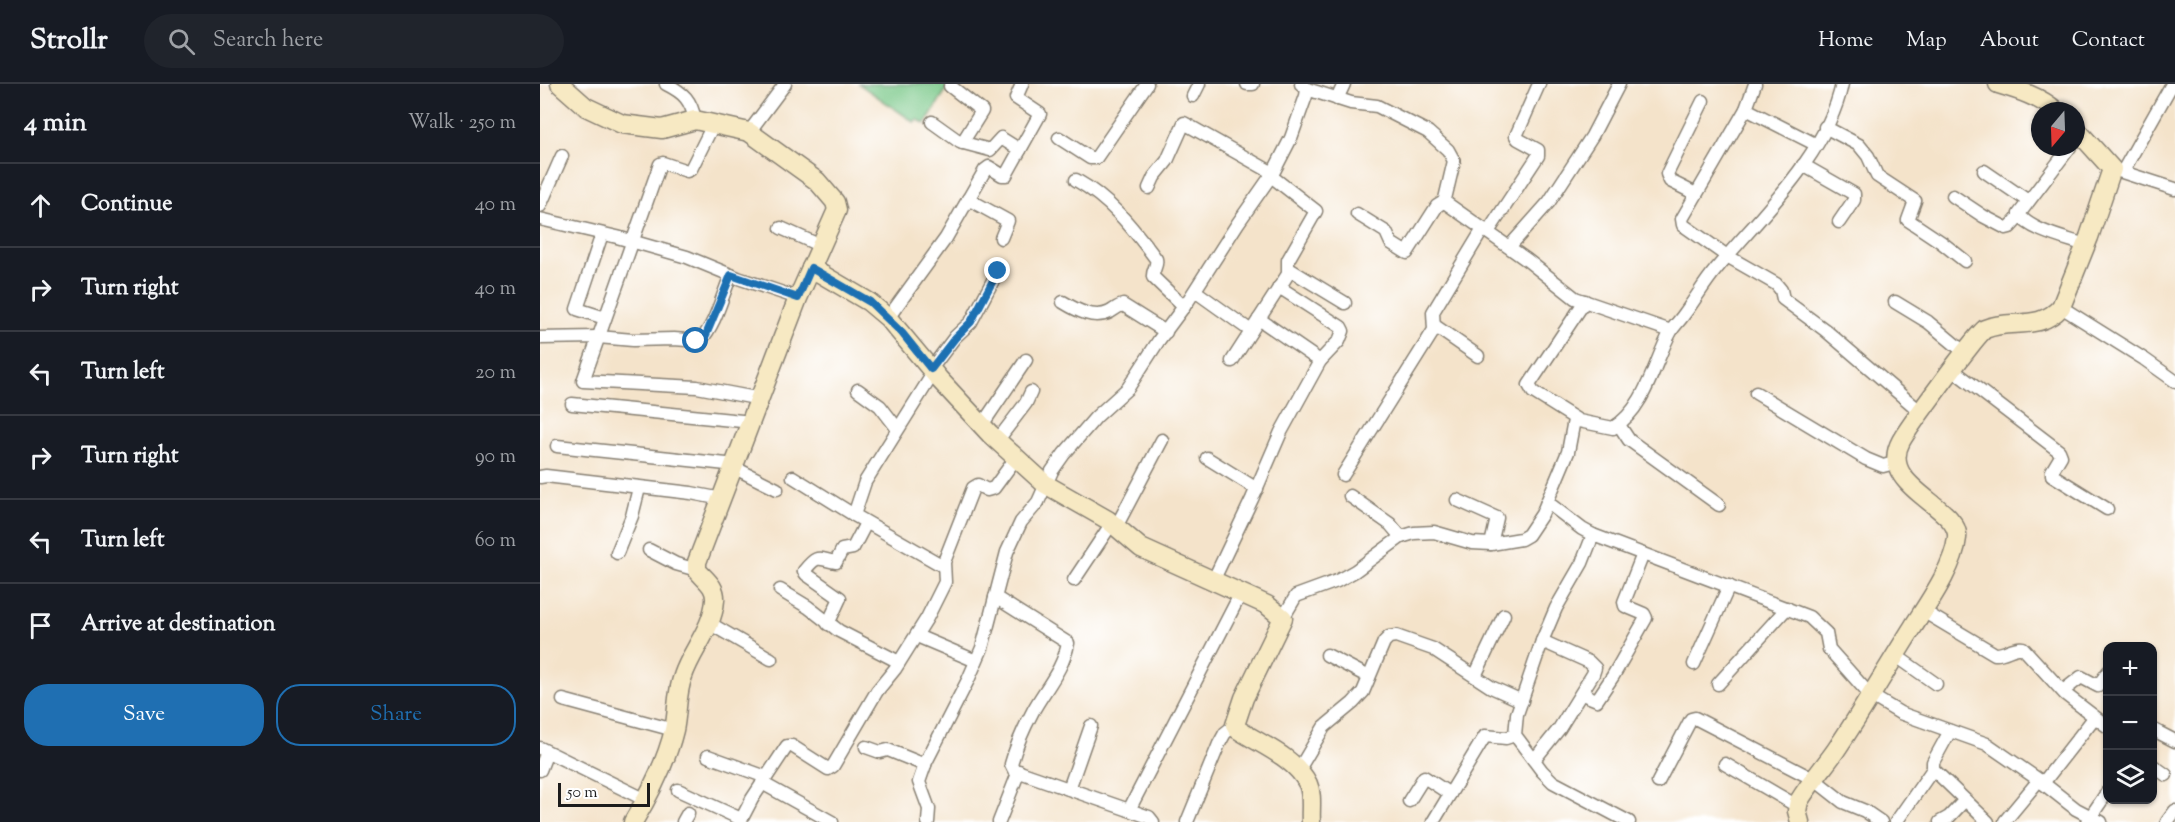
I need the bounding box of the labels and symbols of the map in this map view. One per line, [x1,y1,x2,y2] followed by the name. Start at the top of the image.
[2031,102,2085,156] north arrow
[984,257,1010,283] route end
[682,327,708,353] route start
[558,780,650,808] scale bar

